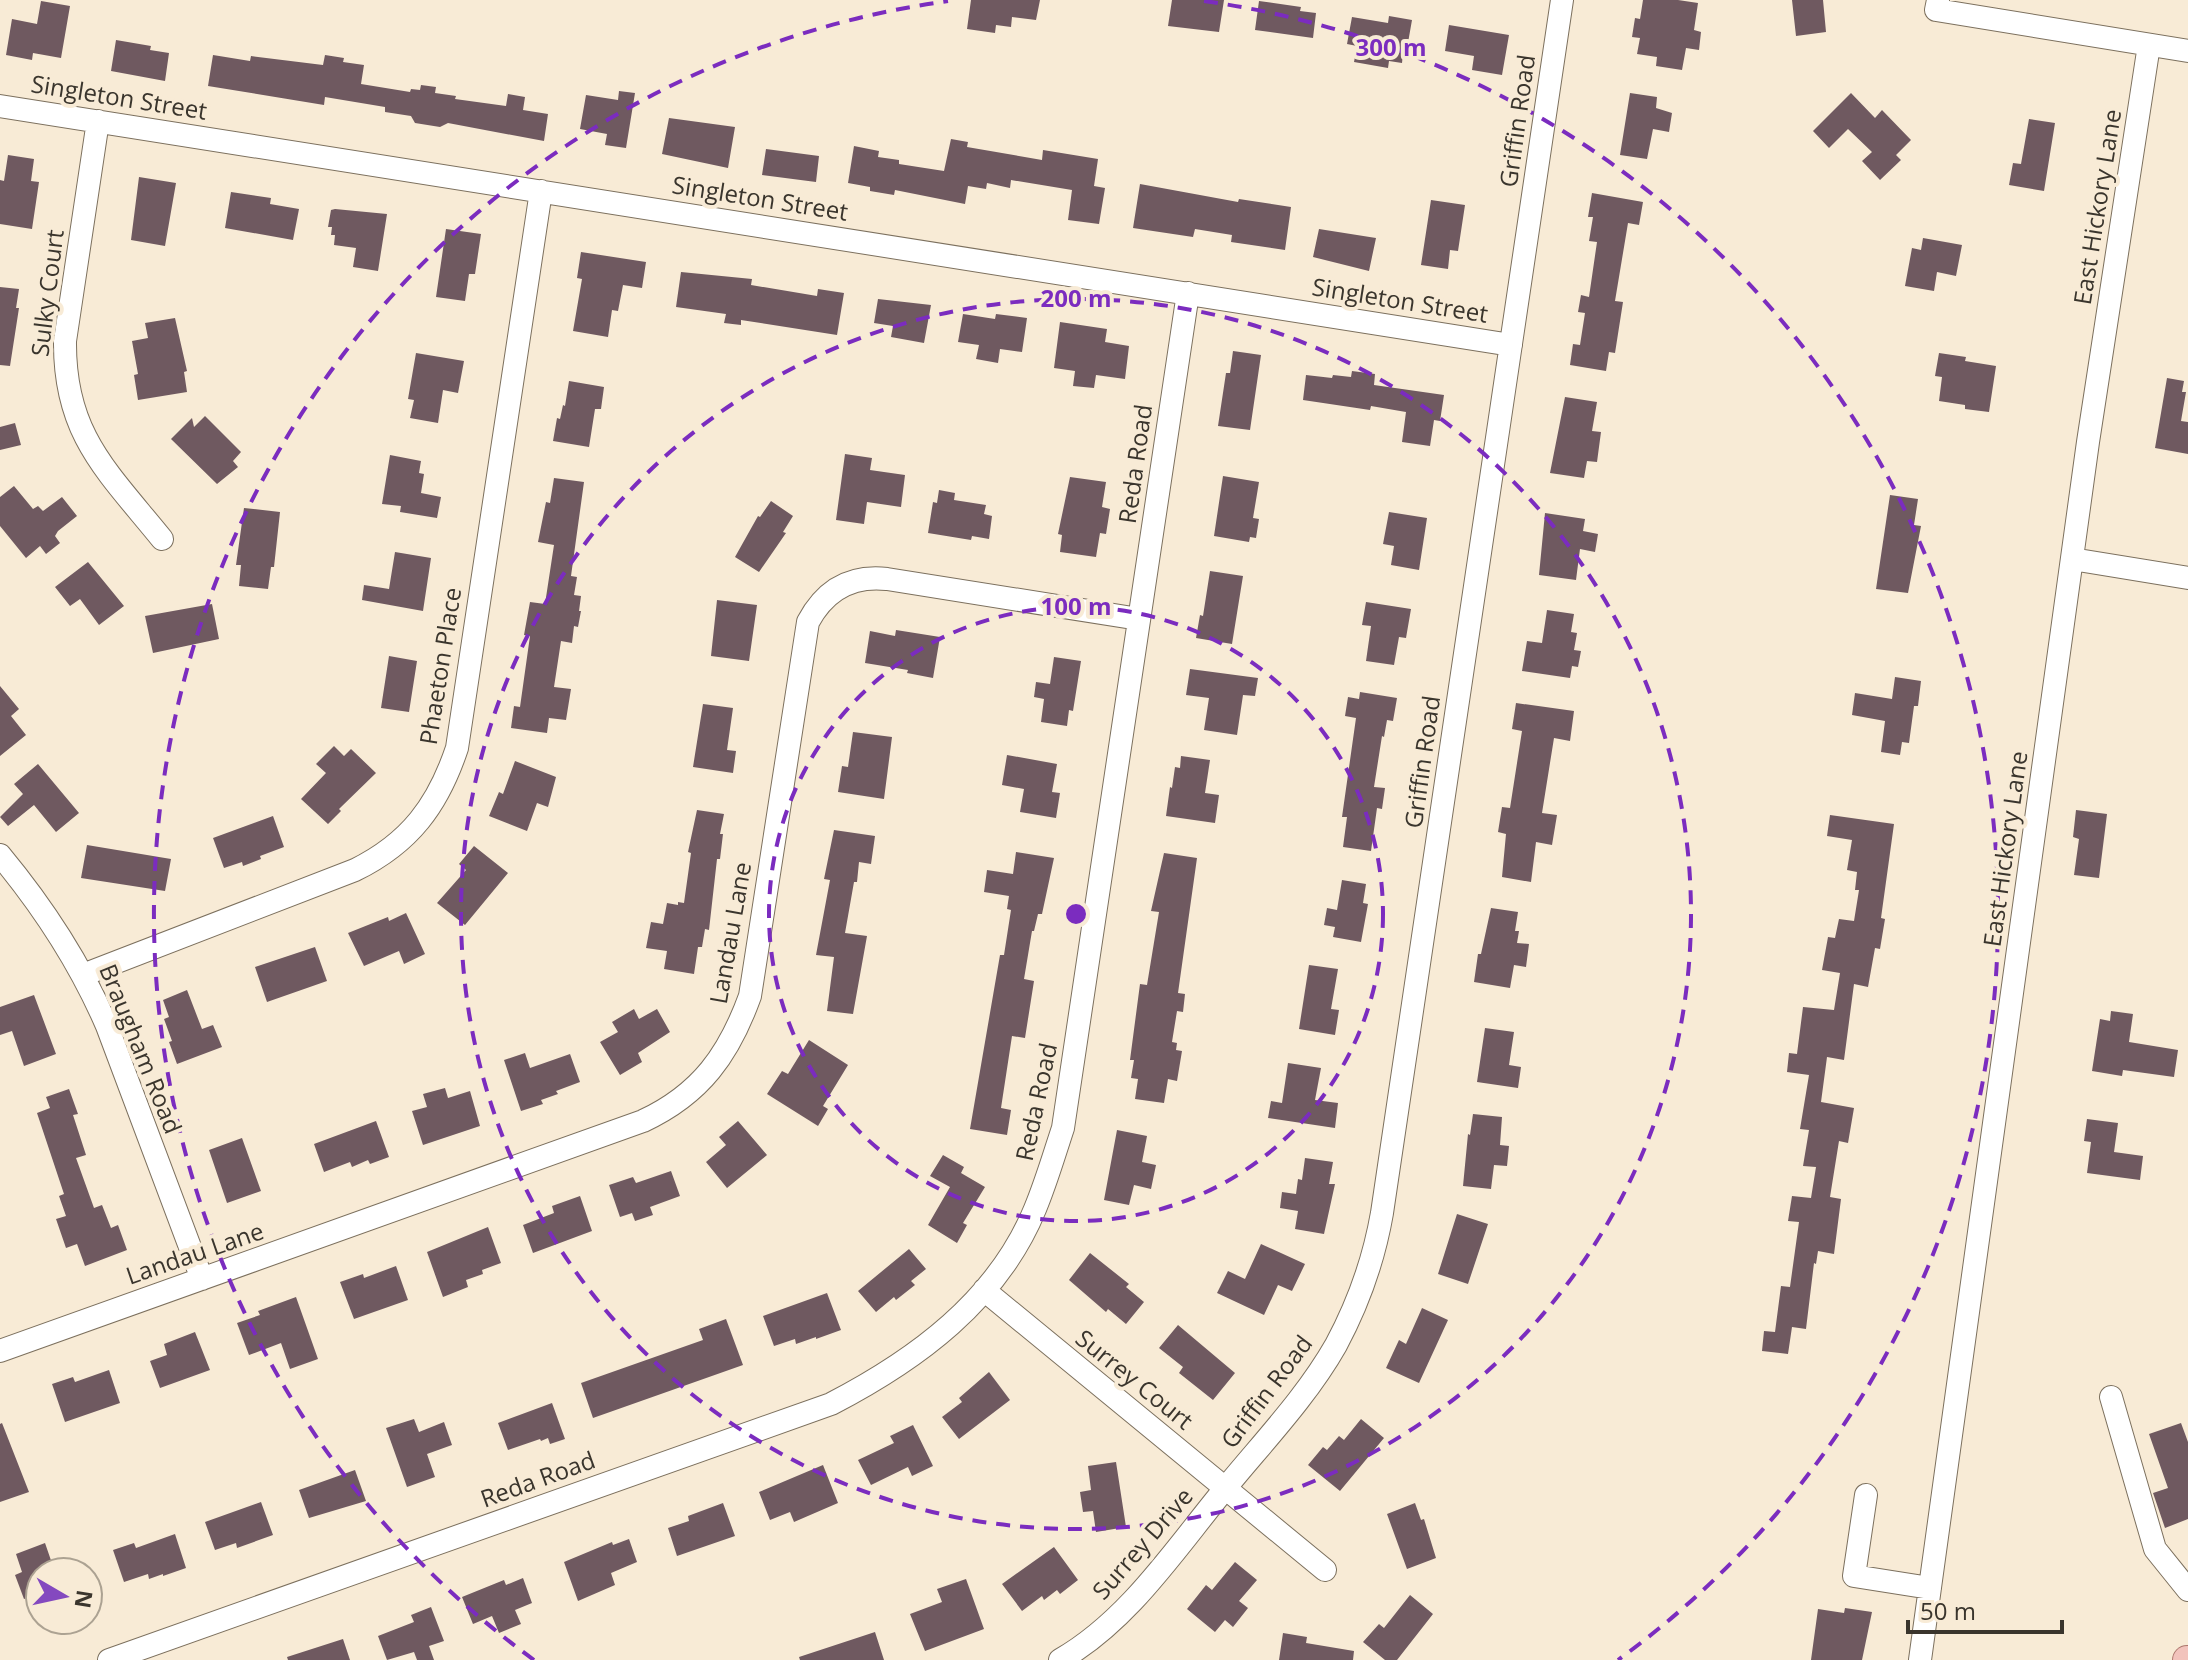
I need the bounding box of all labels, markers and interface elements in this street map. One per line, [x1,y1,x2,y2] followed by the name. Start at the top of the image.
[1356,30,1426,63] text: 300 m
[1491,52,1542,189] street label: Griffin Road
[29,66,209,127] street label: Singleton Street
[2065,107,2128,307] street label: East Hickory Lane
[670,167,850,228] street label: Singleton Street
[22,228,71,358] street label: Sulky Court
[1310,269,1490,330] street label: Singleton Street
[1041,281,1111,314] text: 200 m
[1110,402,1159,525] street label: Reda Road
[411,585,468,747] street label: Phaeton Place
[1041,589,1111,622] text: 100 m
[1396,693,1447,830] street label: Griffin Road
[1974,749,2035,949] street label: East Hickory Lane
[701,859,758,1006] street label: Landau Lane
[1062,900,1090,928] centre of rings
[92,959,190,1138] street label: Braugham Road
[1007,1040,1064,1164] street label: Reda Road
[121,1214,268,1292] street label: Landau Lane
[1069,1321,1200,1436] street label: Surrey Court
[1212,1328,1319,1454] street label: Griffin Road
[476,1443,599,1515] street label: Reda Road
[1084,1480,1200,1606] street label: Surrey Drive
[24,1556,104,1636] north arrow
[1908,1584,2062,1634] scale bar
[69,1588,101,1610] text: N
[1920,1594,1976,1627] text: 50 m

